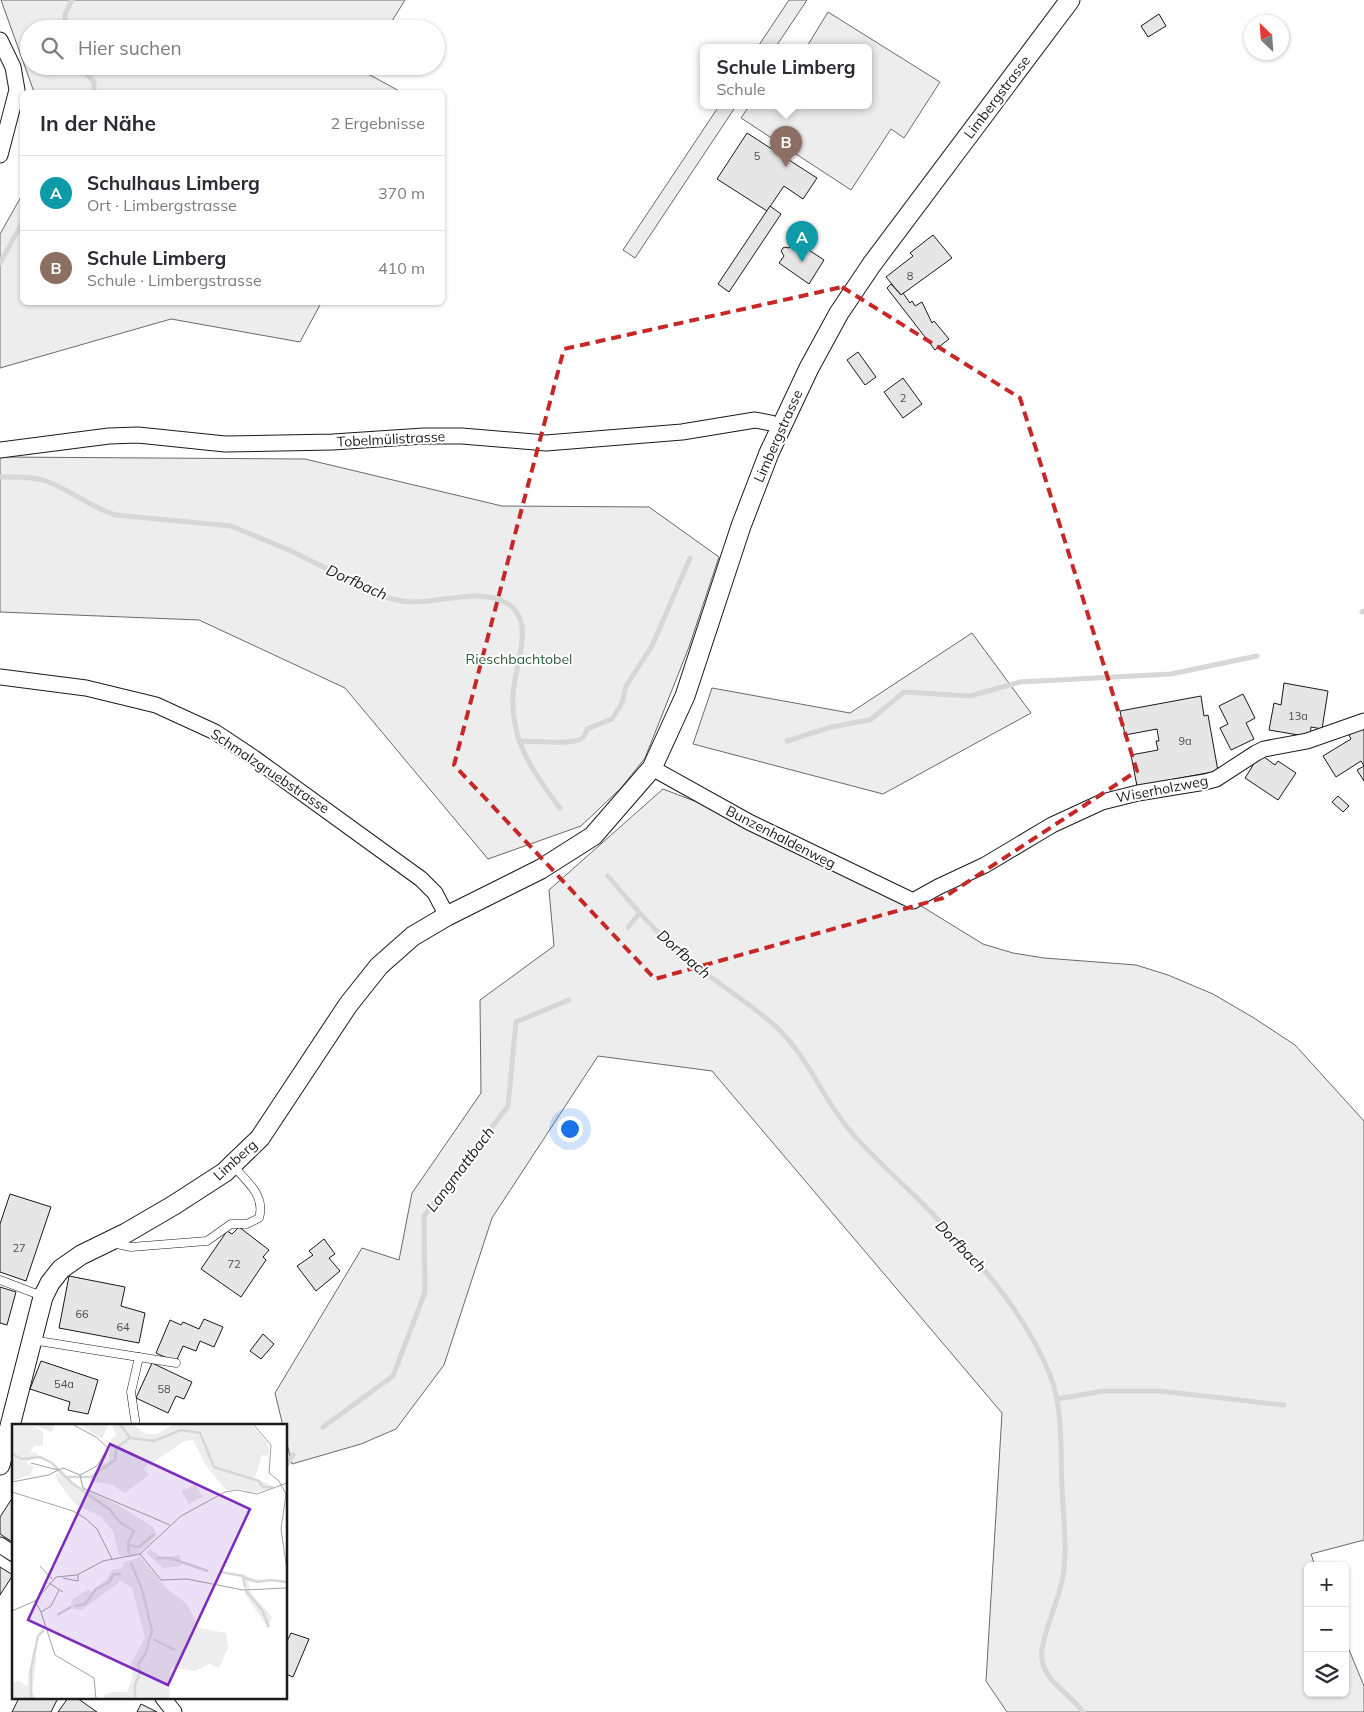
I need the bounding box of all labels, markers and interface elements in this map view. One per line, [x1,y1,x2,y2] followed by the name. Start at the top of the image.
[1244,15,1289,60] north arrow
[20,20,445,75] search box
[38,34,66,62] icon: search
[78,36,182,60] text: Hier suchen
[700,44,872,109] popup
[960,52,1034,142] street label: Limbergstrasse
[716,55,856,79] text: Schule Limberg
[716,79,765,99] text: Schule
[40,110,156,136] text: In der Nähe
[330,113,425,133] text: 2 Ergebnisse
[770,126,802,167] pin: B
[754,149,761,163] house number: 5
[87,171,260,195] text: Schulhaus Limberg
[50,183,62,203] text: A
[378,183,425,203] text: 370 m
[87,195,237,215] text: Ort · Limbergstrasse
[786,221,818,262] pin: A
[87,246,226,270] text: Schule Limberg
[50,258,62,278] text: B
[378,258,425,278] text: 410 m
[907,269,914,283] house number: 8
[87,270,262,290] text: Schule · Limbergstrasse
[750,387,806,485] street label: Limbergstrasse
[900,391,907,405] house number: 2
[336,427,446,451] street label: Tobelmülistrasse
[323,560,391,604] water label: Dorfbach
[466,650,572,668] park label: Rieschbachtobel
[1288,709,1308,723] house number: 13a
[207,725,333,817] street label: Schmalzgruebstrasse
[1178,734,1192,748] house number: 9a
[1114,771,1210,807] street label: Wiserholzweg
[723,802,839,872] street label: Bunzenhaldenweg
[653,926,715,983] water label: Dorfbach
[557,1116,583,1142] your location
[422,1123,498,1215] water label: Langmattbach
[209,1136,261,1184] street label: Limberg
[932,1216,991,1276] water label: Dorfbach
[12,1241,26,1255] house number: 27
[227,1257,241,1271] house number: 72
[75,1307,89,1321] house number: 66
[116,1320,130,1334] house number: 64
[54,1377,74,1391] house number: 54a
[157,1382,171,1396] house number: 58
[12,1424,288,1700] inset map
[1304,1562,1349,1697] map controls
[1304,1562,1349,1607] button: +
[1304,1607,1349,1652] button: −
[1304,1652,1349,1697] button: layers

